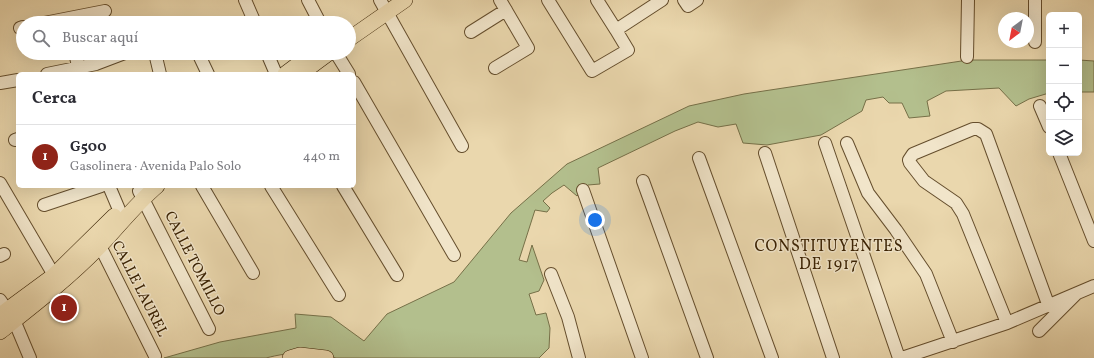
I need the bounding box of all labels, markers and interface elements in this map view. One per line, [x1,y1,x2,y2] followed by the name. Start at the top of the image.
[998,12,1034,48] north arrow
[1046,12,1082,156] map controls
[1046,12,1082,48] button: +
[16,16,356,60] search box
[30,27,52,49] icon: search
[62,28,138,49] text: Buscar aquí
[1046,48,1082,84] button: −
[1046,84,1082,120] button: locate
[32,87,77,110] text: Cerca
[1046,120,1082,156] button: layers
[70,137,106,158] text: G500
[42,148,48,166] text: 1
[303,148,340,166] text: 440 m
[70,158,241,176] text: Gasolinera · Avenida Palo Solo
[159,208,229,320] street label: CALLE TOMILLO
[585,210,605,230] your location
[754,236,904,276] district label: CONSTITUYENTES DE 1917
[106,237,172,341] street label: CALLE LAUREL
[51,293,77,323] pin: 1

